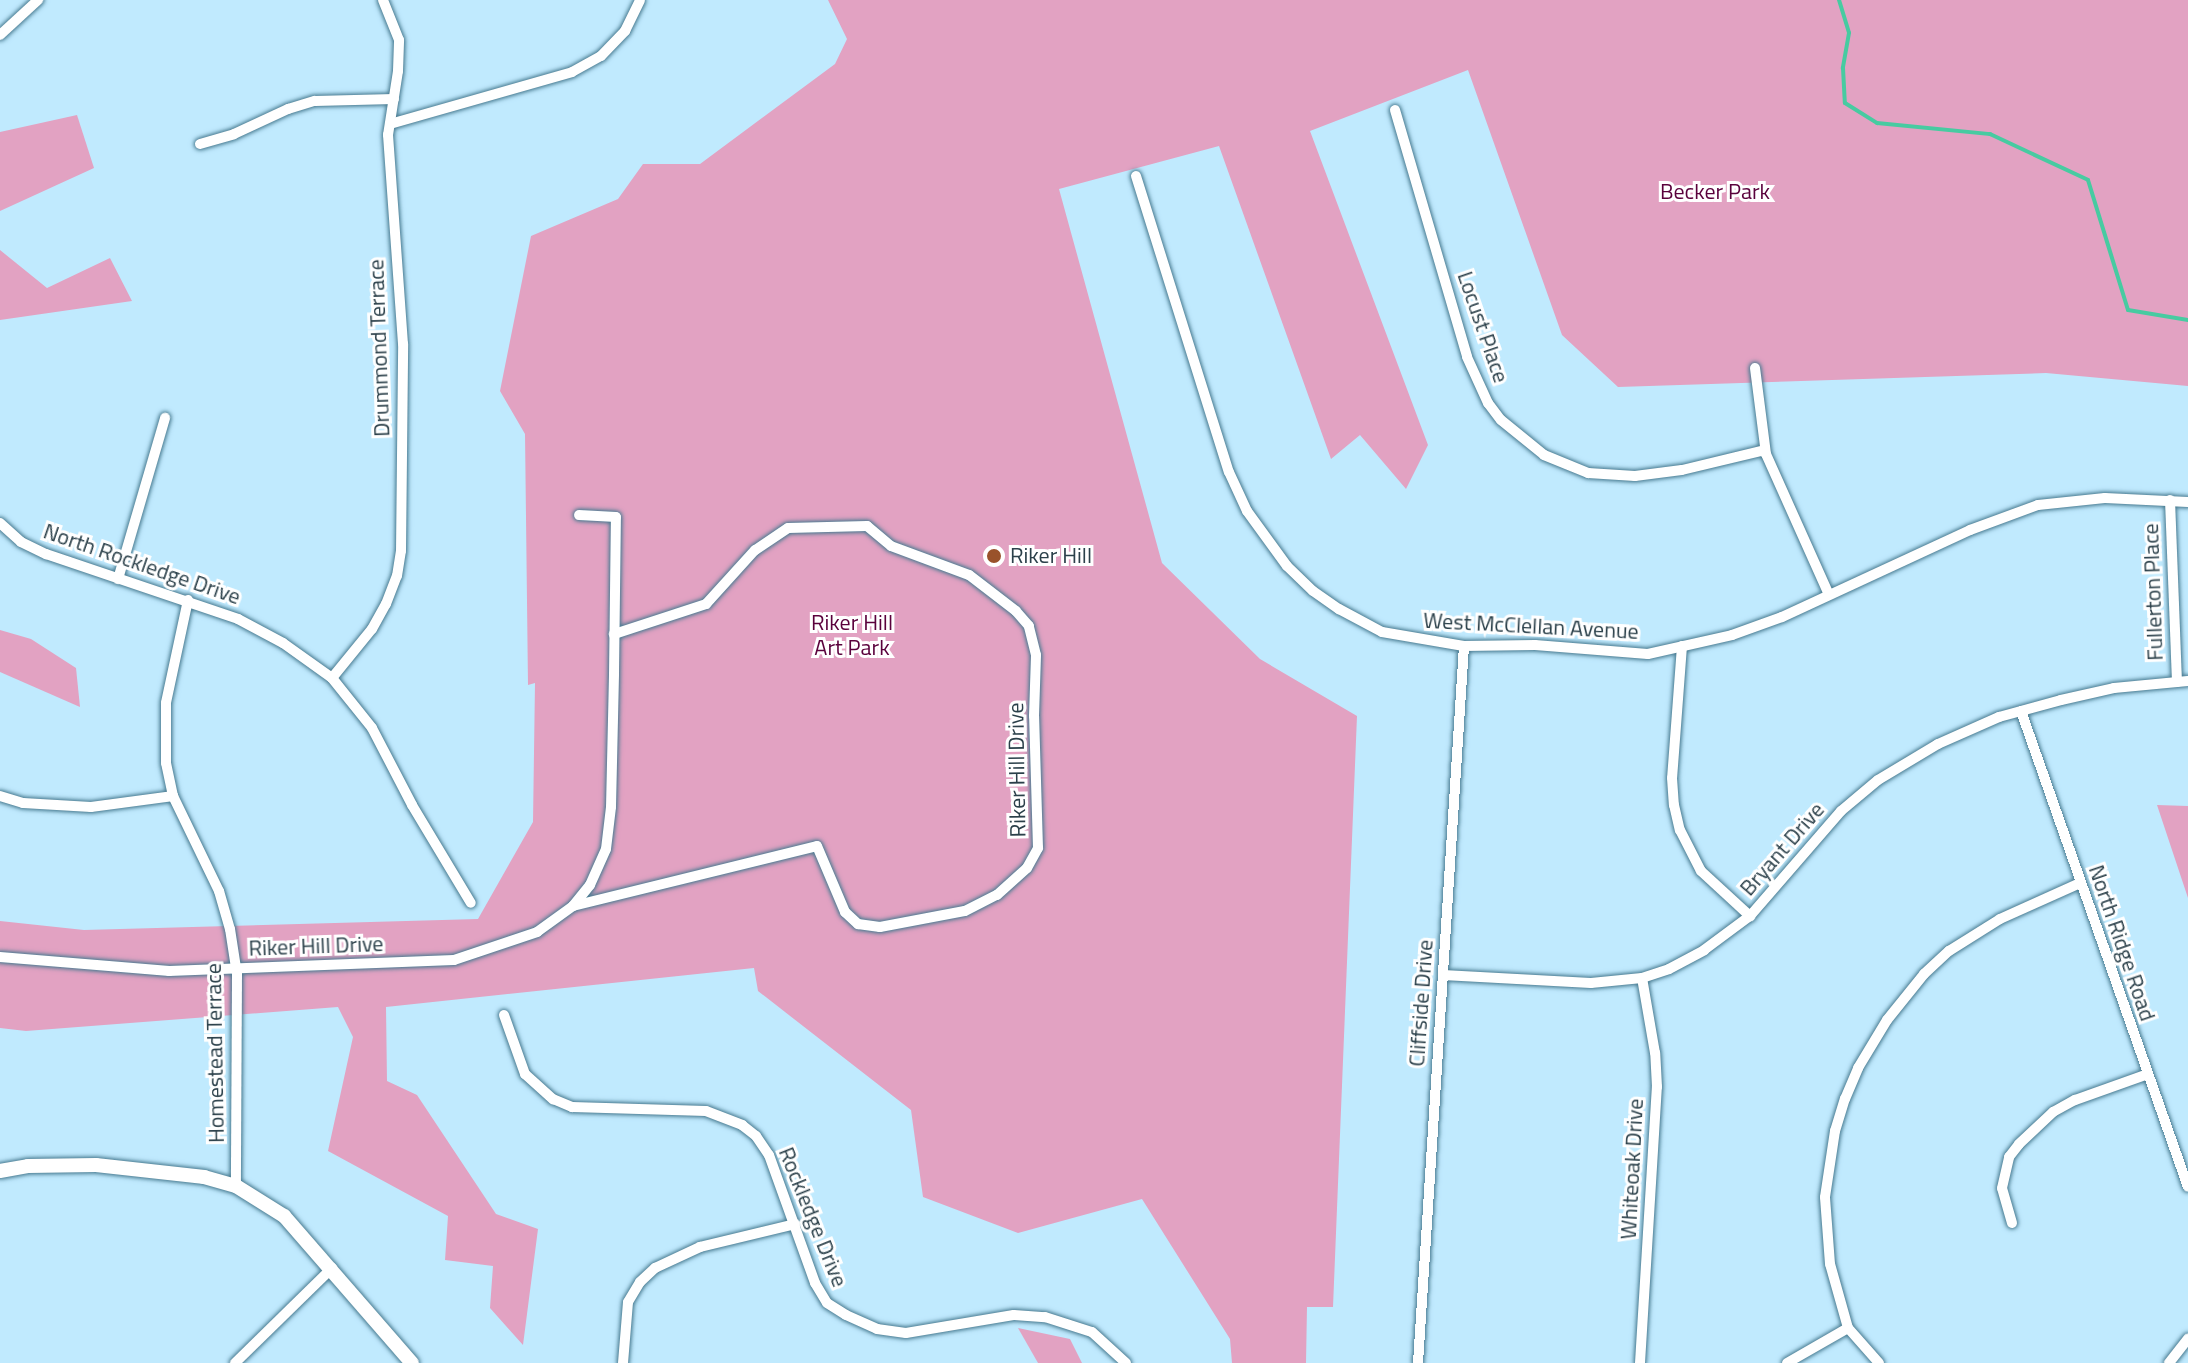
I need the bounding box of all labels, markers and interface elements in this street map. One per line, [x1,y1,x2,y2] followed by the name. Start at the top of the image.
[1660,179,1770,205] park label: Becker Park
[363,259,395,437] street label: Drummond Terrace
[1452,268,1514,386] street label: Locust Place
[40,518,244,610] street label: North Rockledge Drive
[2137,523,2169,661] street label: Fullerton Place
[1010,543,1092,569] place label: Riker Hill
[985,547,1003,565] marker: Riker Hill
[1423,607,1639,645] street label: West McClellan Avenue
[811,609,893,660] park label: Riker Hill Art Park
[1003,702,1031,838] street label: Riker Hill Drive
[1734,797,1830,901] street label: Bryant Drive
[2083,862,2161,1024] street label: North Ridge Road
[248,930,384,962] street label: Riker Hill Drive
[1403,939,1439,1067] street label: Cliffside Drive
[200,963,230,1143] street label: Homestead Terrace
[1615,1098,1649,1240] street label: Whiteoak Drive
[773,1143,853,1291] street label: Rockledge Drive

